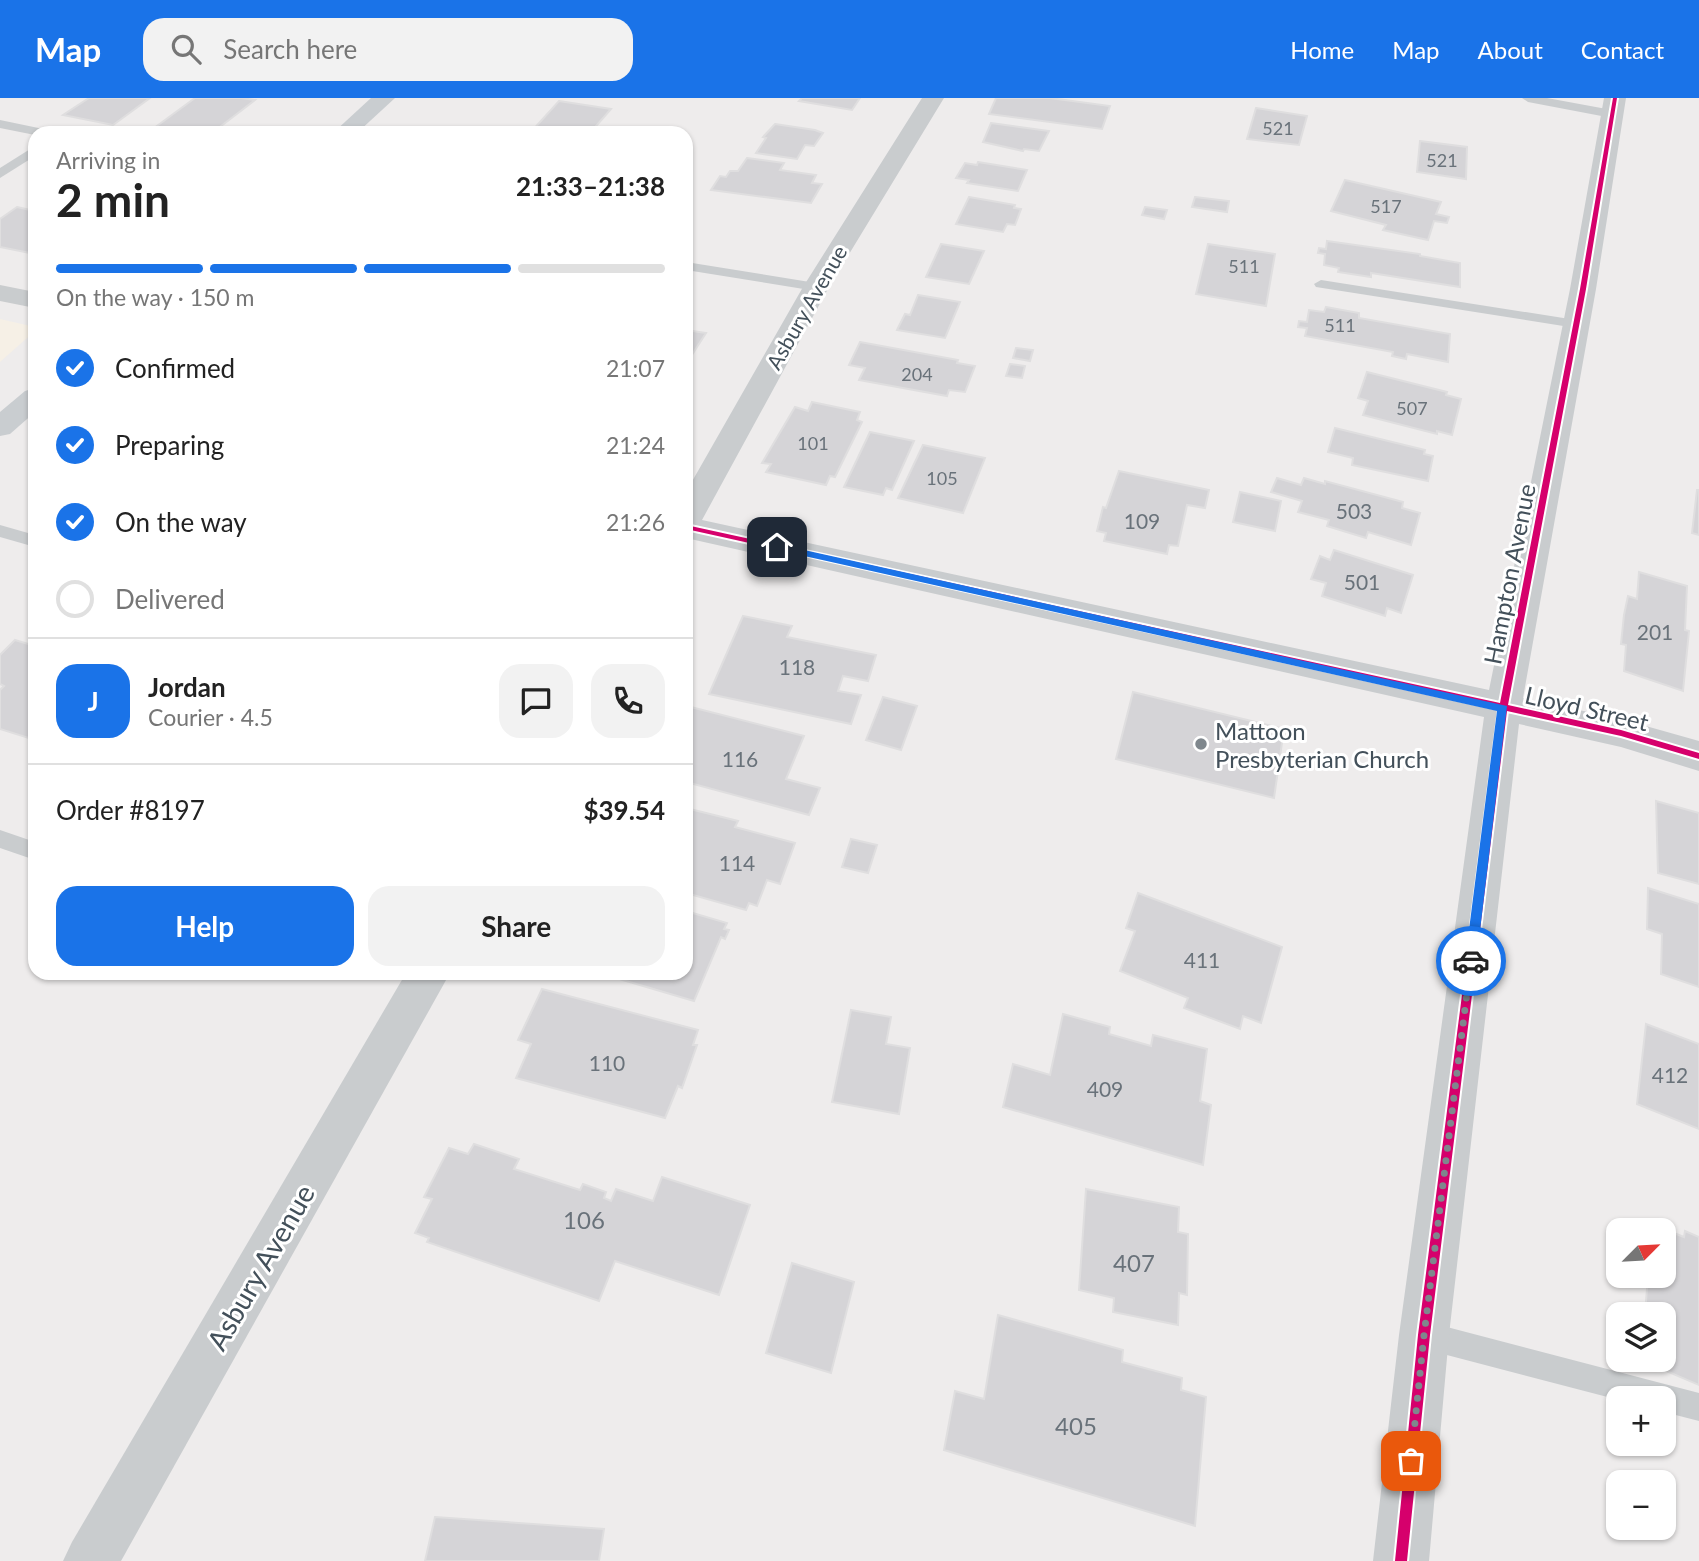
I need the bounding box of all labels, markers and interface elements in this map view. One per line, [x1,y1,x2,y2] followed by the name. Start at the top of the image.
[143,18,633,81] search box
[35,29,101,69] text: Map
[167,30,205,68] icon: search
[223,33,357,65] text: Search here
[1290,35,1354,64] text: Home
[1392,35,1440,64] text: Map
[1478,35,1543,64] text: About
[1581,35,1664,64] text: Contact
[1262,117,1294,139] house number: 521
[56,146,160,174] text: Arriving in
[1426,149,1458,171] house number: 521
[516,170,665,202] text: 21:33–21:38
[56,172,170,227] text: 2 min
[1370,195,1402,217] house number: 517
[760,241,852,373] street label: Asbury Avenue
[1228,255,1260,277] house number: 511
[56,283,255,311] text: On the way · 150 m
[1324,314,1356,336] house number: 511
[56,349,94,387] icon: check
[115,352,235,384] text: Confirmed
[606,354,665,382] text: 21:07
[901,363,933,385] house number: 204
[1396,397,1428,419] house number: 507
[56,426,94,464] icon: check
[115,429,224,461] text: Preparing
[606,431,665,459] text: 21:24
[797,432,829,454] house number: 101
[926,467,958,489] house number: 105
[1477,481,1541,667] street label: Hampton Avenue
[1336,498,1372,523] house number: 503
[56,503,94,541] icon: check
[115,506,247,538] text: On the way
[606,508,665,536] text: 21:26
[1124,508,1160,533] house number: 109
[747,517,807,577] pin
[758,528,796,566] icon: home
[1344,569,1380,594] house number: 501
[115,583,225,615] text: Delivered
[1637,619,1673,644] house number: 201
[779,654,815,679] house number: 118
[499,664,573,738] button: chat
[591,664,665,738] button: phone
[148,671,226,703] text: Jordan
[1522,680,1652,736] street label: Lloyd Street
[87,685,99,717] text: J
[148,703,273,731] text: Courier · 4.5
[1215,716,1429,773] place label: Mattoon Presbyterian Church
[1193,736,1209,752] marker: Mattoon Presbyterian Church
[722,746,758,771] house number: 116
[56,794,205,826] text: Order #8197
[583,794,665,826] text: $39.54
[719,850,755,875] house number: 114
[56,886,354,966] button: Help
[368,886,665,966] button: Share
[1436,926,1506,996] courier
[1452,942,1490,980] icon: car
[1184,947,1220,972] house number: 411
[589,1050,625,1075] house number: 110
[1652,1062,1688,1087] house number: 412
[1087,1076,1123,1101] house number: 409
[199,1178,321,1356] street label: Asbury Avenue
[563,1205,605,1234] house number: 106
[1606,1218,1676,1288] north arrow
[1606,1218,1676,1540] map controls
[1113,1248,1155,1277] house number: 407
[1606,1302,1676,1372] button: layers
[1606,1386,1676,1456] button: +
[1055,1411,1097,1440] house number: 405
[1381,1431,1441,1491] pin
[1392,1442,1430,1480] icon: bag
[1606,1470,1676,1540] button: −

